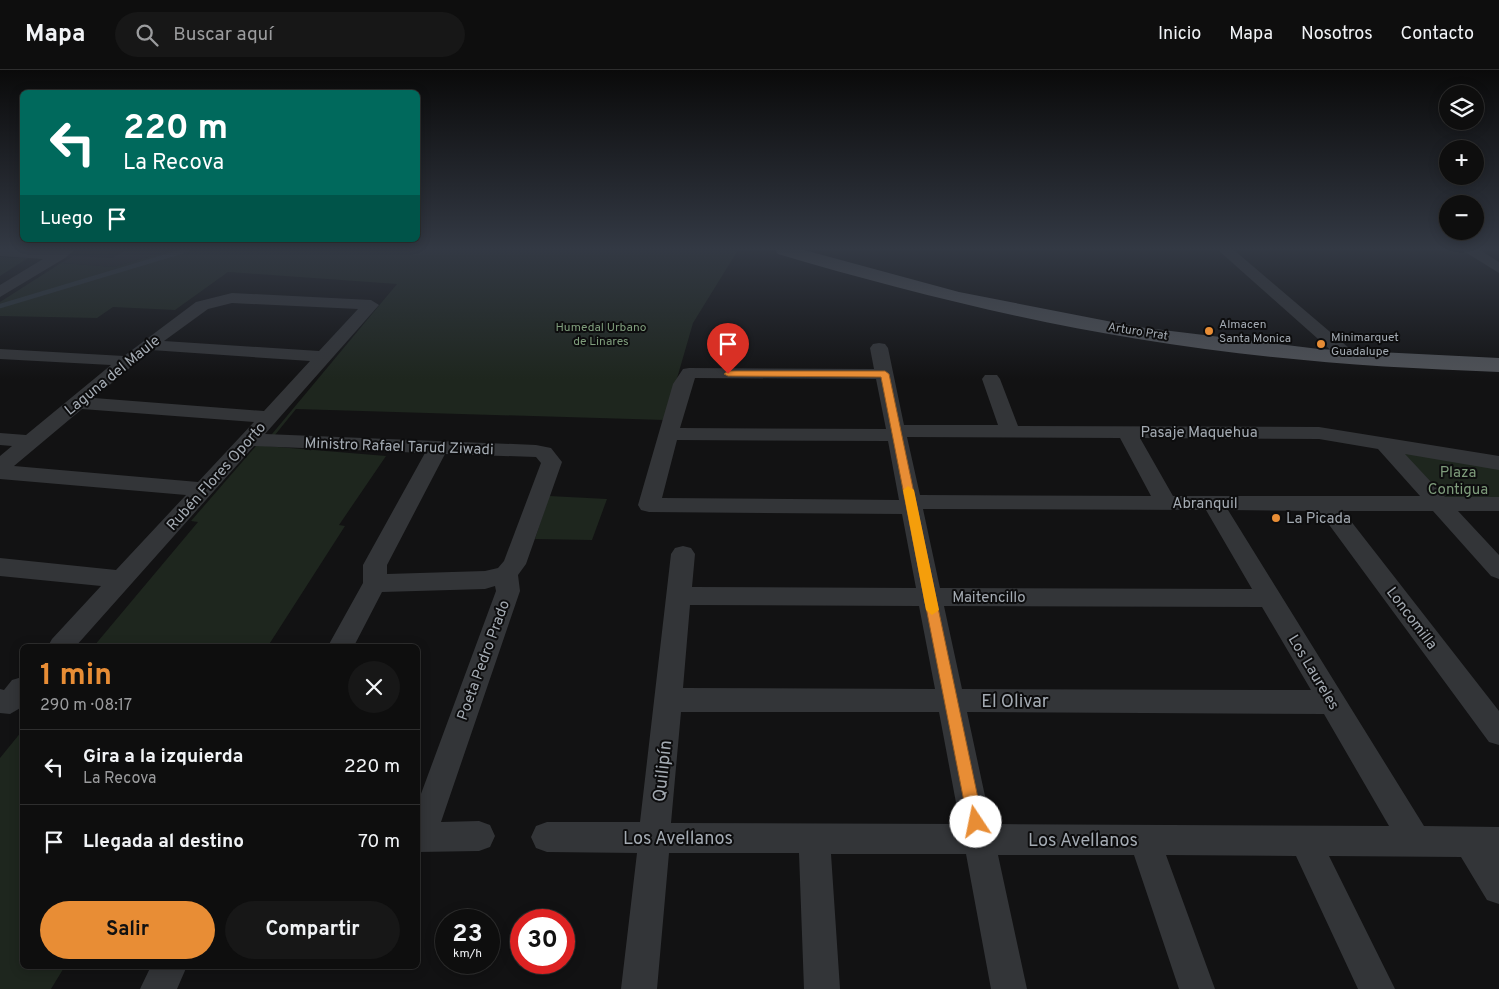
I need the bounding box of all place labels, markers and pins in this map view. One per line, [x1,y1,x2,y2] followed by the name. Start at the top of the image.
[1219,317,1291,347] place label: Almacen Santa Monica
[707,323,749,374] pin
[1203,325,1215,337] marker: Almacen Santa Monica
[1331,330,1399,360] place label: Minimarquet Guadalupe
[1315,338,1327,350] marker: Minimarquet Guadalupe
[1286,510,1351,529] place label: La Picada
[1270,512,1282,524] marker: La Picada

